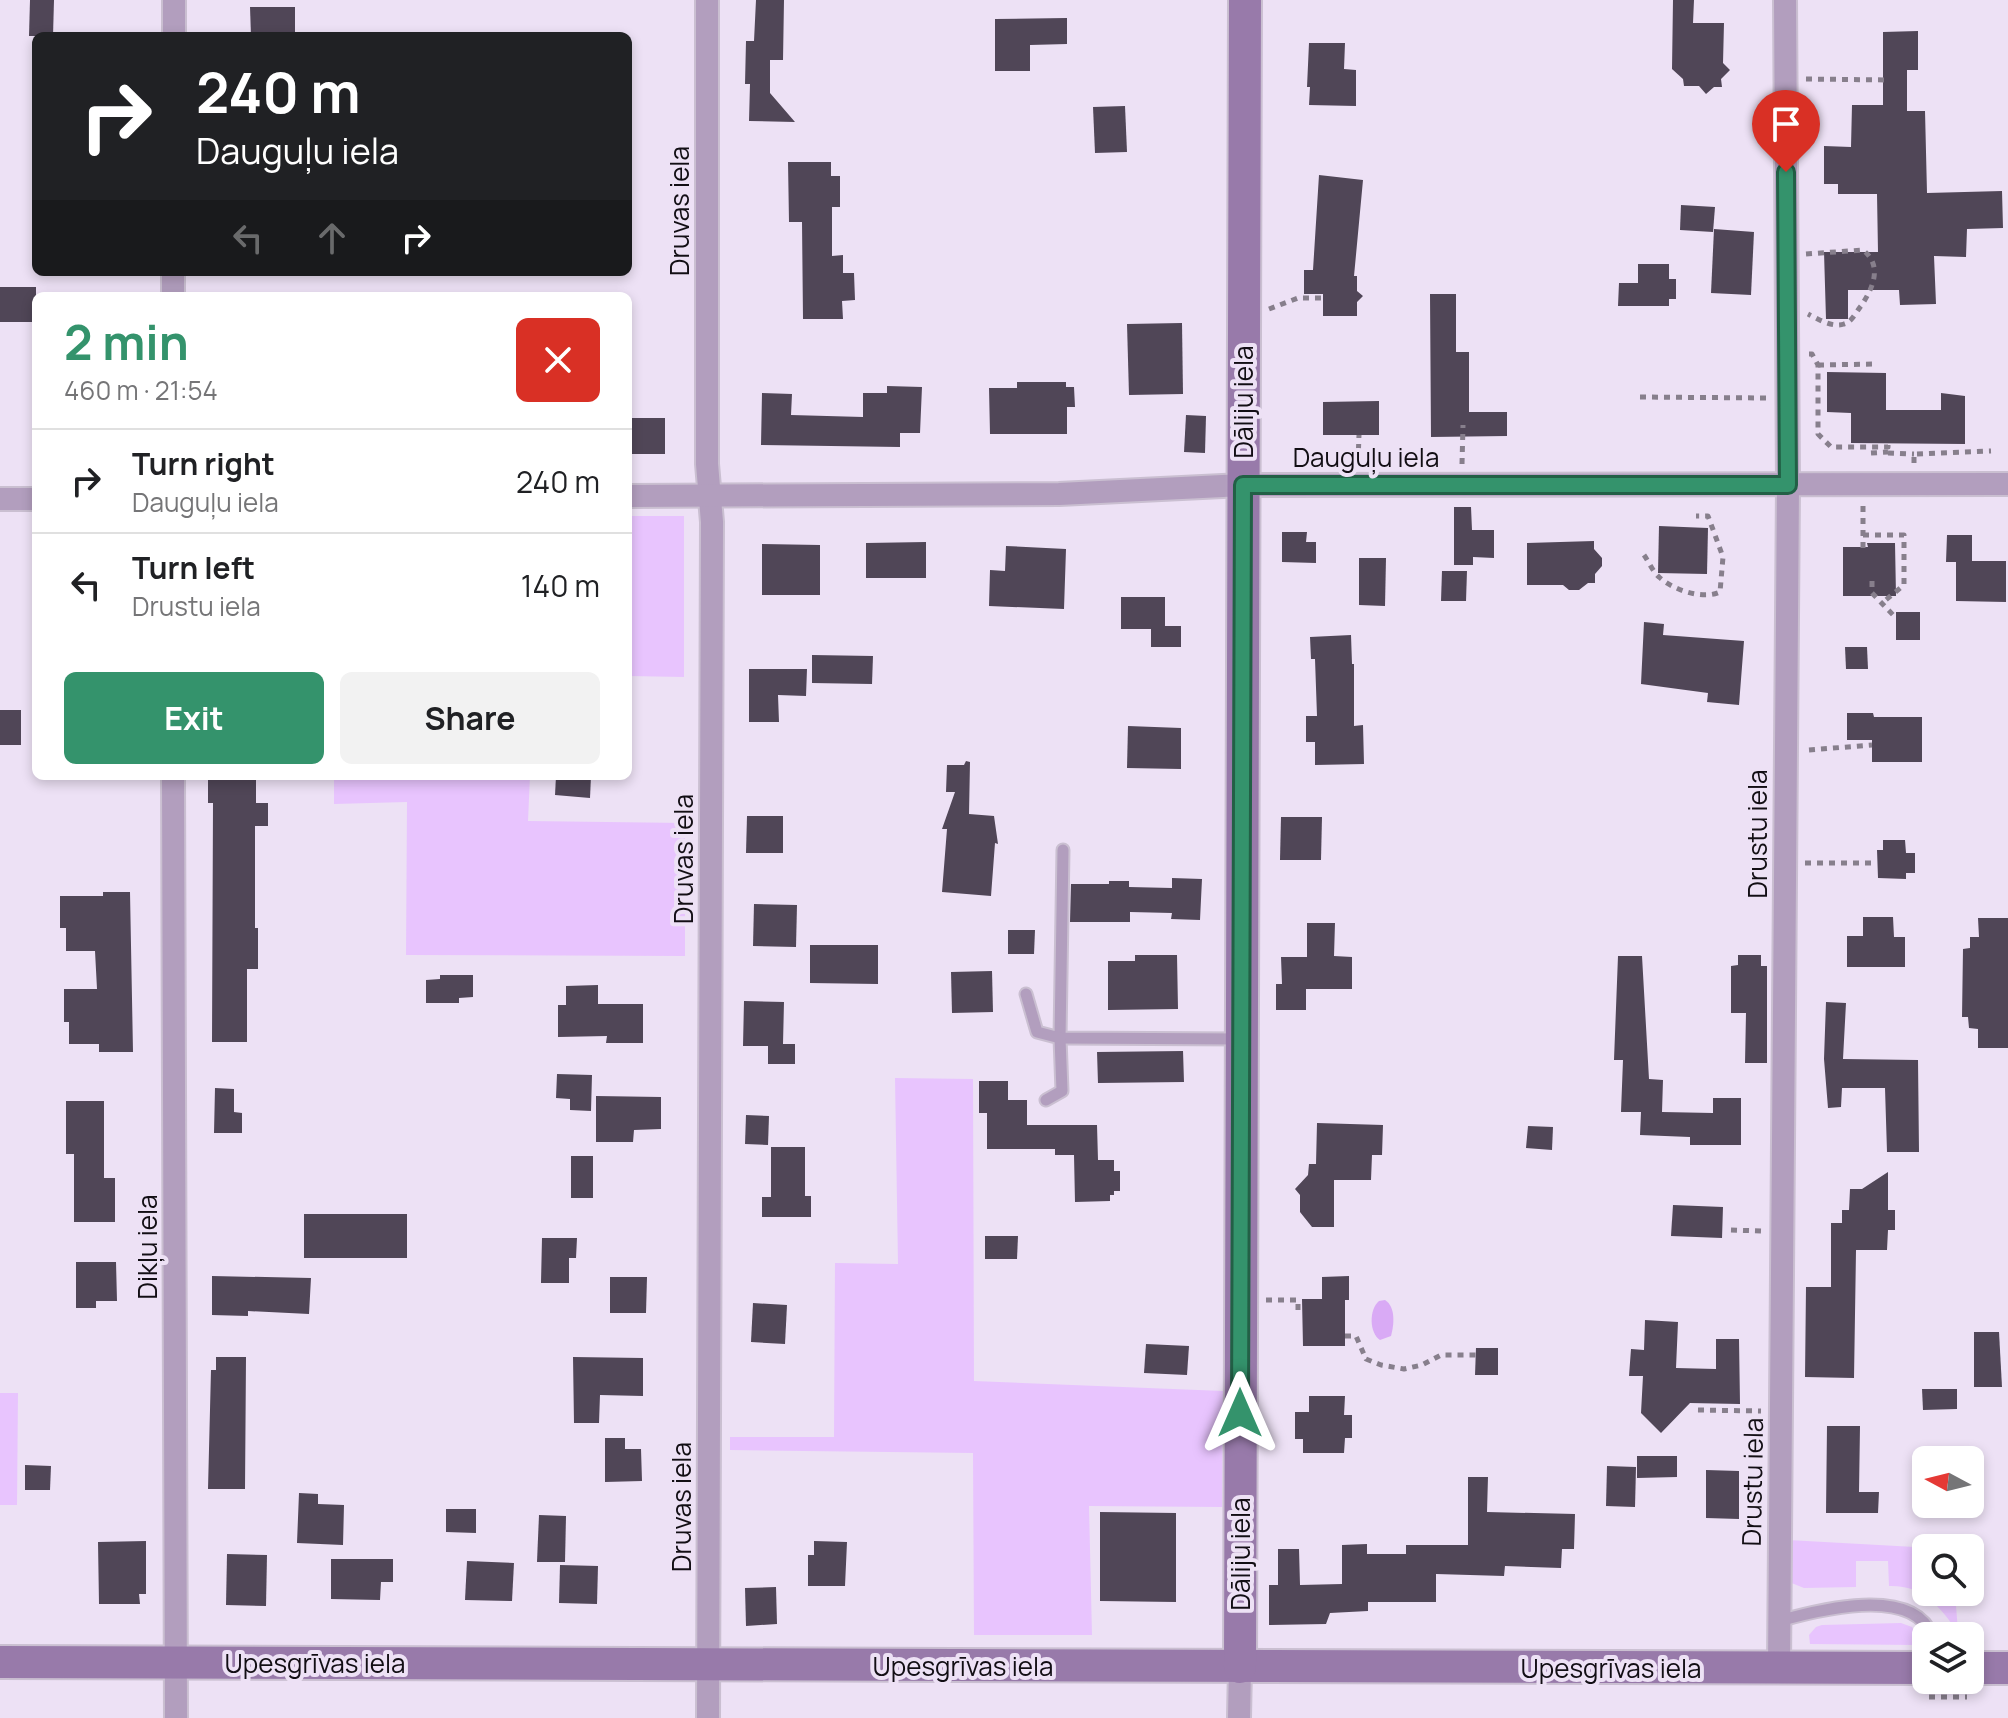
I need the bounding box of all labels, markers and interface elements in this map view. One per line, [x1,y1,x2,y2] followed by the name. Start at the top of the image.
[196,53,361,130] text: 240 m
[64,64,168,168] icon: right
[1752,90,1820,172] pin
[1764,102,1808,146] icon: arrive
[196,126,399,175] text: Dauguļu iela
[661,146,697,276] street label: Druvas iela
[226,216,270,260] icon: left
[310,216,354,260] icon: ahead
[394,216,438,260] icon: right
[64,309,189,374] text: 2 min
[516,318,600,402] button: close
[1225,346,1261,458] street label: Dāliju iela
[64,372,218,408] text: 460 m · 21:54
[1293,439,1439,475] street label: Dauguļu iela
[132,443,275,484] text: Turn right
[64,459,108,503] icon: right
[516,461,600,502] text: 240 m
[132,484,279,520] text: Dauguļu iela
[132,547,255,588] text: Turn left
[64,563,108,607] icon: left
[521,565,600,606] text: 140 m
[132,588,261,624] text: Drustu iela
[64,672,324,764] button: Exit
[340,672,600,764] button: Share
[1739,770,1775,898] street label: Drustu iela
[665,794,701,924] street label: Druvas iela
[129,1195,165,1299] street label: Dikļu iela
[1198,1371,1282,1455] position arrow
[1733,1417,1771,1547] street label: Drustu iela
[663,1442,699,1572] street label: Druvas iela
[1912,1446,1984,1518] north arrow
[1912,1446,1984,1694] map controls
[1222,1498,1258,1610] street label: Dāliju iela
[1912,1534,1984,1606] button: search
[1912,1622,1984,1694] button: layers
[225,1645,405,1681] street label: Upesgrīvas iela
[873,1648,1053,1684] street label: Upesgrīvas iela
[1521,1650,1701,1686] street label: Upesgrīvas iela

